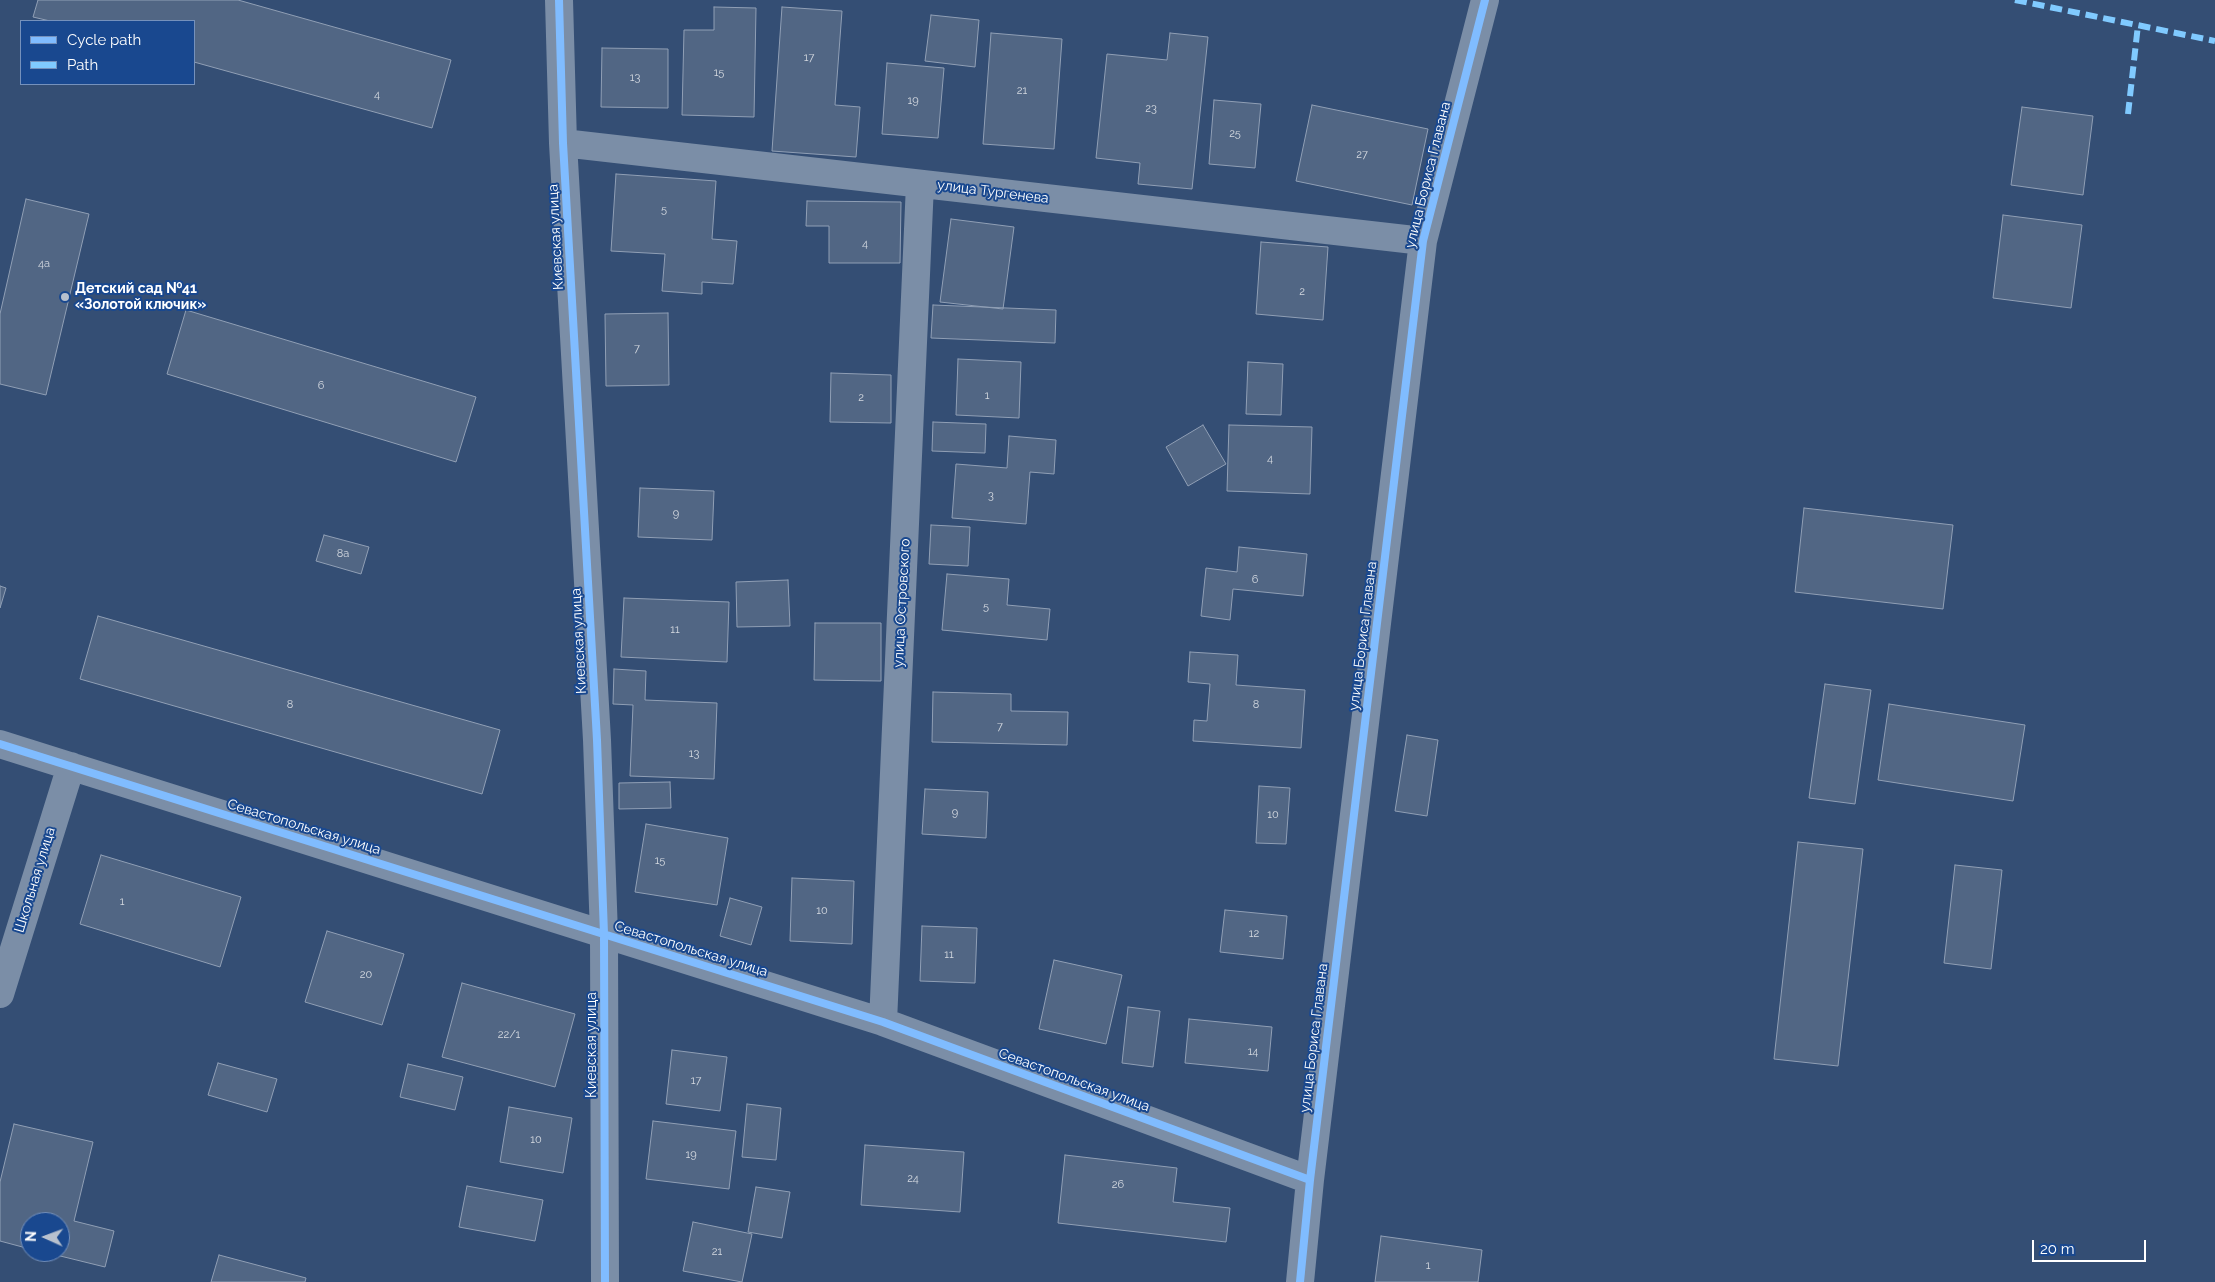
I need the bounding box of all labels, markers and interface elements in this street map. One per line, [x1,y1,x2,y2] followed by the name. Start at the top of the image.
[20,20,195,85] legend
[67,31,141,49] text: Cycle path
[804,51,814,65] house number: 17
[67,56,98,74] text: Path
[714,66,724,80] house number: 15
[630,71,640,85] house number: 13
[1017,84,1027,98] house number: 21
[374,88,380,102] house number: 4
[907,94,919,108] house number: 19
[1402,100,1454,250] street label: улица Бориса Главана
[1145,102,1157,116] house number: 23
[1229,127,1241,141] house number: 25
[1356,148,1368,162] house number: 27
[936,177,1050,207] street label: улица Тургенева
[545,184,567,290] street label: Киевская улица
[661,203,667,217] house number: 5
[862,237,868,251] house number: 4
[38,257,50,271] house number: 4а
[75,281,206,314] place label: Детский сад №41 «Золотой ключик»
[1299,285,1305,299] house number: 2
[59,291,71,303] marker: Детский сад №41 «Золотой ключик»
[634,342,640,356] house number: 7
[318,379,324,393] house number: 6
[985,389,989,403] house number: 1
[858,391,864,405] house number: 2
[1267,452,1273,466] house number: 4
[988,489,994,503] house number: 3
[673,507,679,521] house number: 9
[890,538,914,668] street label: улица Островского
[337,547,349,561] house number: 8а
[1346,560,1380,712] street label: улица Бориса Главана
[1252,573,1258,587] house number: 6
[568,588,590,694] street label: Киевская улица
[983,600,989,614] house number: 5
[670,623,680,637] house number: 11
[287,698,293,712] house number: 8
[1253,698,1259,712] house number: 8
[997,720,1003,734] house number: 7
[689,747,699,761] house number: 13
[225,796,383,858] street label: Севастопольская улица
[952,806,958,820] house number: 9
[1267,808,1279,822] house number: 10
[11,825,59,935] street label: Школьная улица
[655,854,665,868] house number: 15
[120,895,124,909] house number: 1
[816,904,828,918] house number: 10
[612,918,770,980] street label: Севастопольская улица
[1249,927,1259,941] house number: 12
[944,948,954,962] house number: 11
[1297,962,1331,1114] street label: улица Бориса Главана
[360,968,372,982] house number: 20
[584,992,600,1098] street label: Киевская улица
[498,1028,520,1042] house number: 22/1
[996,1045,1152,1115] street label: Севастопольская улица
[1248,1045,1258,1059] house number: 14
[691,1074,701,1088] house number: 17
[530,1133,542,1147] house number: 10
[685,1148,697,1162] house number: 19
[907,1172,919,1186] house number: 24
[1112,1178,1124,1192] house number: 26
[20,1212,70,1262] north arrow
[2035,1230,2149,1262] scale bar
[23,1231,39,1242] text: N
[2040,1240,2075,1258] text: 20 m
[712,1245,722,1259] house number: 21
[1426,1259,1430,1273] house number: 1

